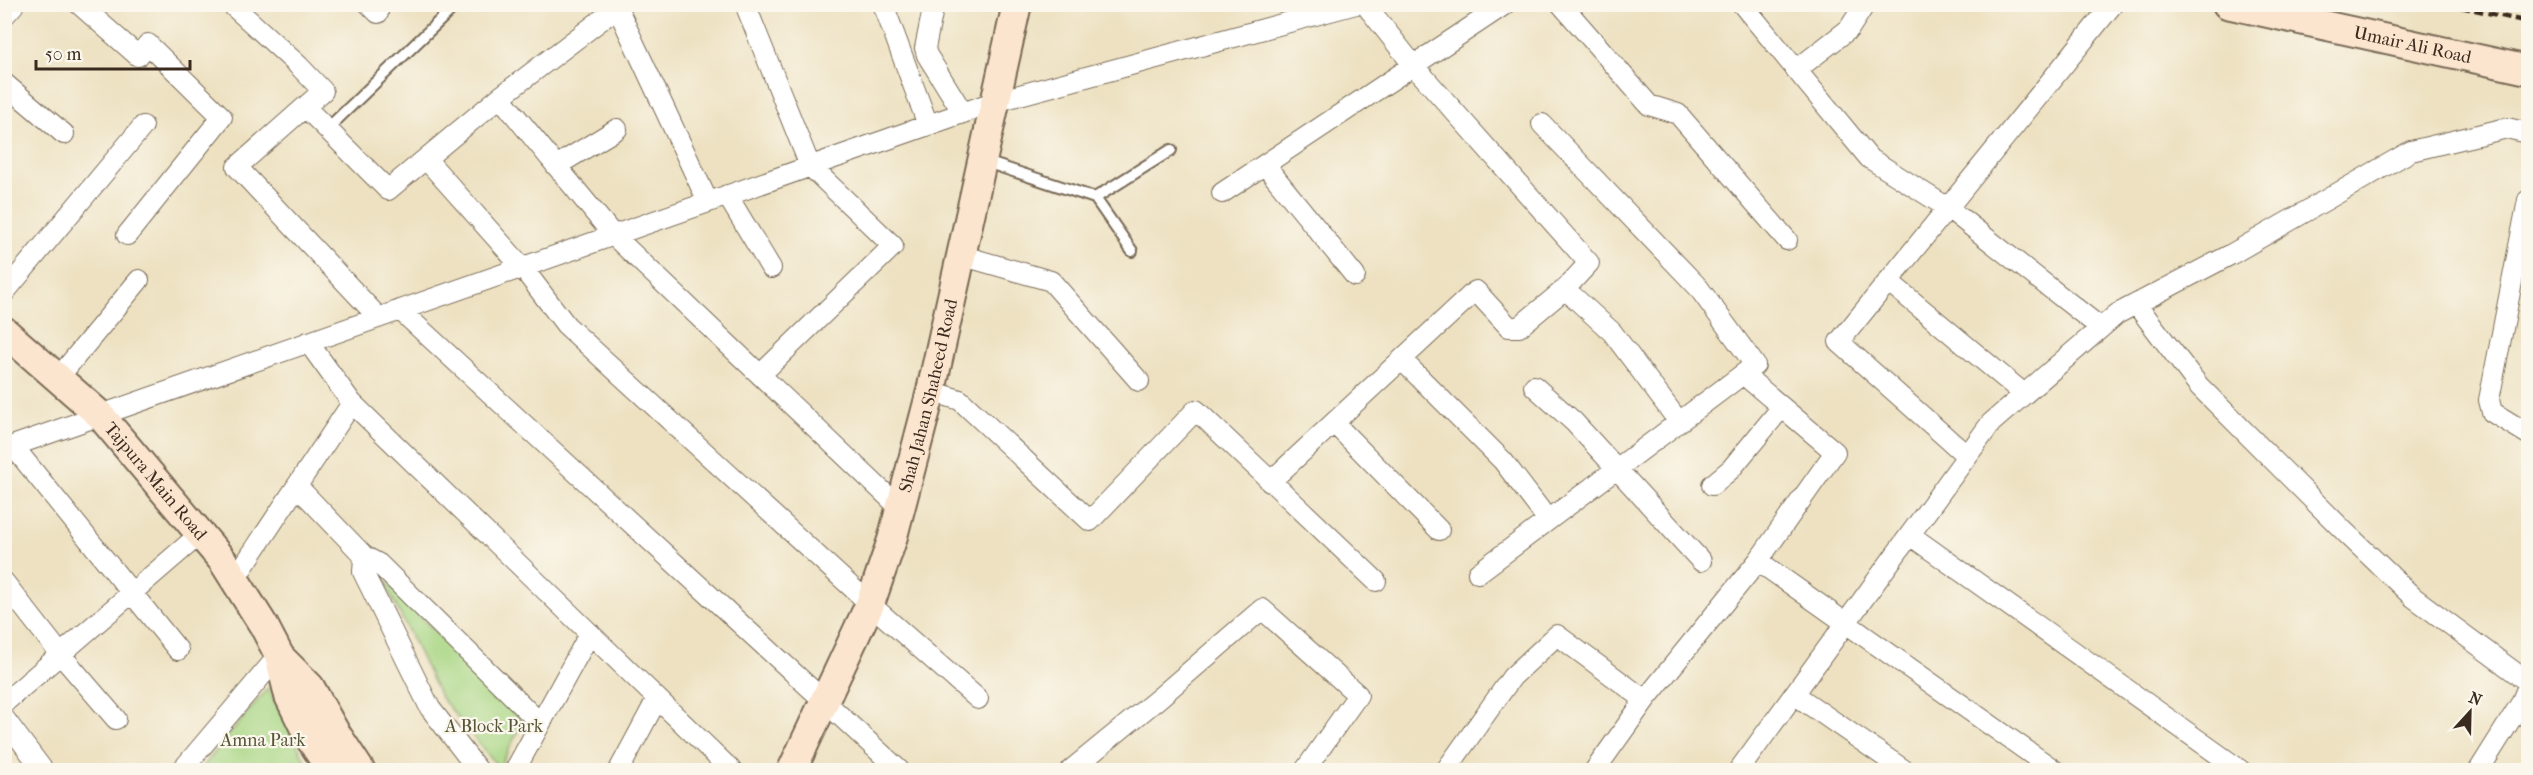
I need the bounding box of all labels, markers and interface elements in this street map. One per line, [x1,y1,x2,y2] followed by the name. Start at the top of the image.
[2352,22,2474,68] street label: Umair Ali Road
[36,33,190,71] scale bar
[45,44,82,65] text: 50 m
[894,297,962,495] street label: Shah Jahan Shaheed Road
[100,418,211,545] street label: Tajpura Main Road
[2440,682,2500,742] north arrow
[2466,687,2485,710] text: N
[444,716,544,737] park label: A Block Park
[219,730,306,751] park label: Amna Park

